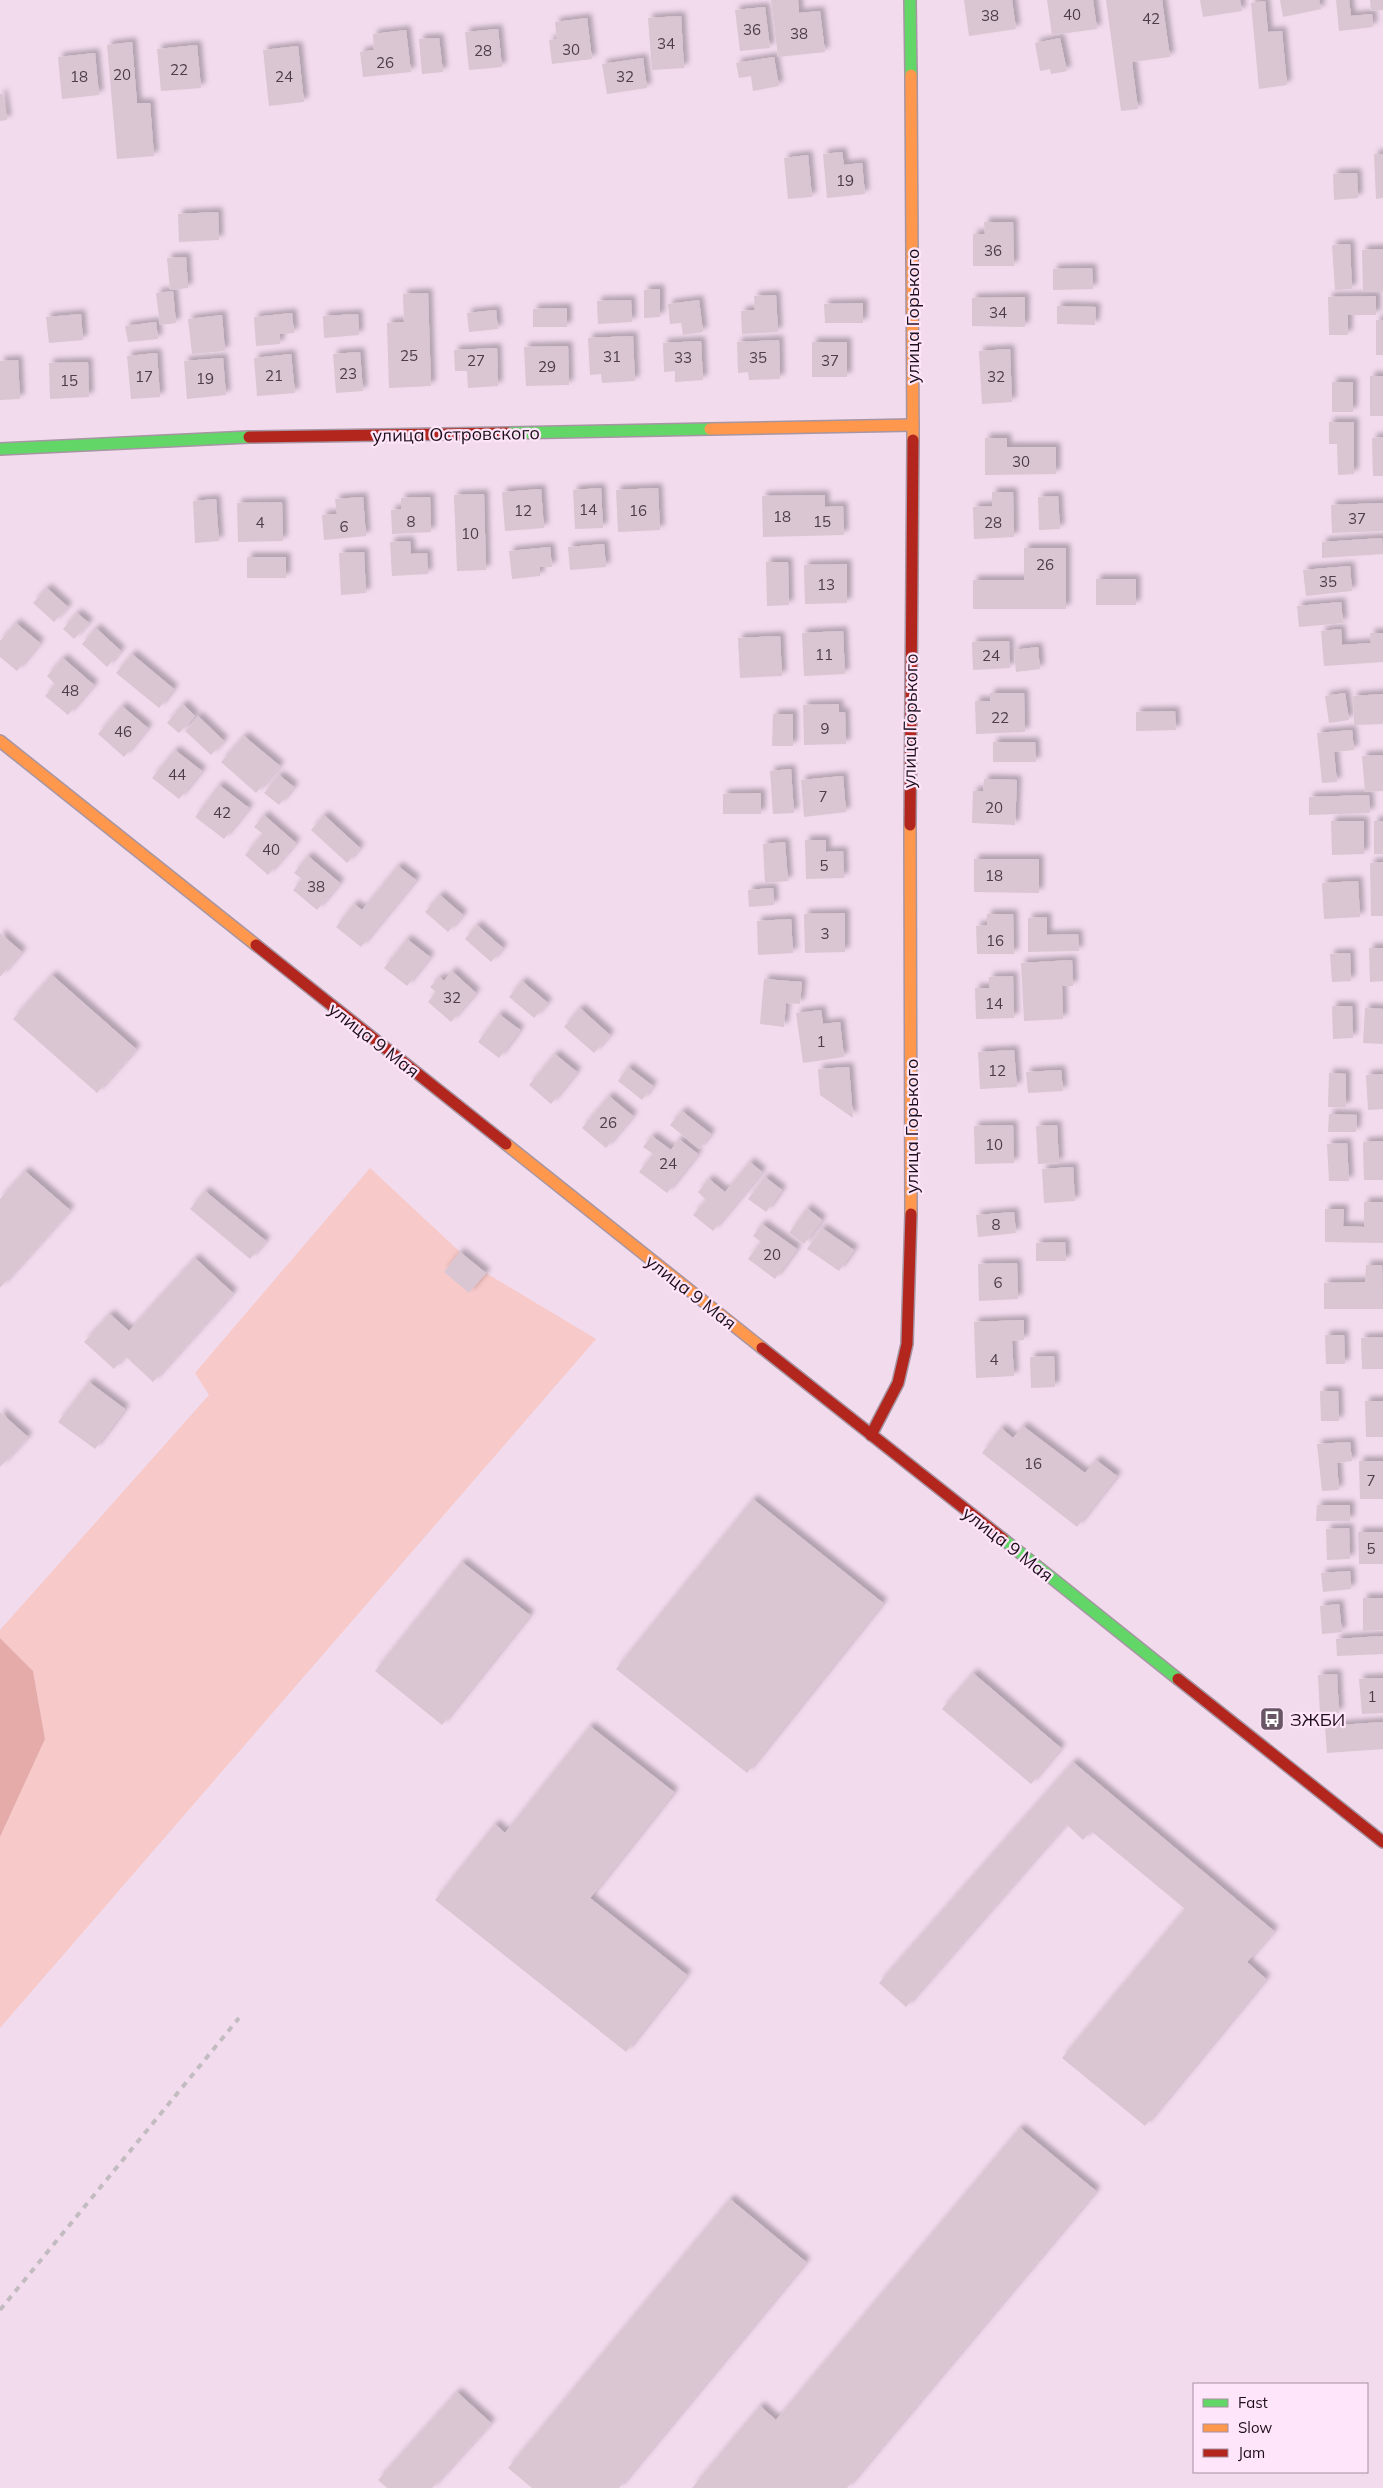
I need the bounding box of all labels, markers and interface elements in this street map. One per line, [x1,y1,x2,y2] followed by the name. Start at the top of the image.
[1063,5,1081,24] house number: 40
[981,6,999,25] house number: 38
[1142,9,1160,28] house number: 42
[743,20,761,39] house number: 36
[790,24,808,43] house number: 38
[657,34,675,53] house number: 34
[562,40,580,59] house number: 30
[474,41,492,60] house number: 28
[376,53,394,72] house number: 26
[170,60,188,79] house number: 22
[113,65,131,84] house number: 20
[70,67,88,86] house number: 18
[275,67,293,86] house number: 24
[616,67,634,86] house number: 32
[836,171,854,190] house number: 19
[984,241,1002,260] house number: 36
[901,249,924,383] street label: улица Горького
[989,303,1007,322] house number: 34
[400,346,418,365] house number: 25
[603,347,621,366] house number: 31
[674,348,692,367] house number: 33
[749,348,767,367] house number: 35
[467,351,485,370] house number: 27
[821,351,839,370] house number: 37
[538,357,556,376] house number: 29
[339,364,357,383] house number: 23
[265,366,283,385] house number: 21
[135,367,153,386] house number: 17
[987,367,1005,386] house number: 32
[196,369,214,388] house number: 19
[60,371,78,390] house number: 15
[372,421,540,447] street label: улица Островского
[1012,452,1030,471] house number: 30
[579,500,597,519] house number: 14
[514,501,532,520] house number: 12
[629,501,647,520] house number: 16
[773,507,791,526] house number: 18
[1348,509,1366,528] house number: 37
[406,512,416,531] house number: 8
[813,512,831,531] house number: 15
[255,513,265,532] house number: 4
[984,513,1002,532] house number: 28
[339,517,349,536] house number: 6
[461,524,479,543] house number: 10
[1036,555,1054,574] house number: 26
[1319,572,1337,591] house number: 35
[817,575,835,594] house number: 13
[815,645,833,664] house number: 11
[982,646,1000,665] house number: 24
[897,653,923,789] street label: улица Горького
[61,681,79,700] house number: 48
[991,708,1009,727] house number: 22
[820,719,830,738] house number: 9
[114,722,132,741] house number: 46
[168,765,186,784] house number: 44
[818,787,828,806] house number: 7
[985,798,1003,817] house number: 20
[213,803,231,822] house number: 42
[262,840,280,859] house number: 40
[819,856,829,875] house number: 5
[985,866,1003,885] house number: 18
[307,877,325,896] house number: 38
[820,924,830,943] house number: 3
[986,931,1004,950] house number: 16
[443,988,461,1007] house number: 32
[985,994,1003,1013] house number: 14
[324,997,424,1083] street label: улица 9 Мая
[816,1032,826,1051] house number: 1
[900,1059,923,1193] street label: улица Горького
[988,1061,1006,1080] house number: 12
[599,1113,617,1132] house number: 26
[985,1135,1003,1154] house number: 10
[659,1154,677,1173] house number: 24
[991,1215,1001,1234] house number: 8
[763,1245,781,1264] house number: 20
[641,1249,741,1335] street label: улица 9 Мая
[993,1273,1003,1292] house number: 6
[989,1350,999,1369] house number: 4
[1024,1454,1042,1473] house number: 16
[1366,1471,1376,1490] house number: 7
[958,1501,1058,1587] street label: улица 9 Мая
[1366,1539,1376,1558] house number: 5
[1367,1687,1377,1706] house number: 1
[1259,1706,1285,1732] bus stop icon: ЗЖБИ
[1290,1708,1345,1731] place label: ЗЖБИ
[1193,2383,1368,2473] legend
[1238,2393,1268,2412] text: Fast
[1238,2418,1272,2437] text: Slow
[1238,2443,1265,2462] text: Jam

